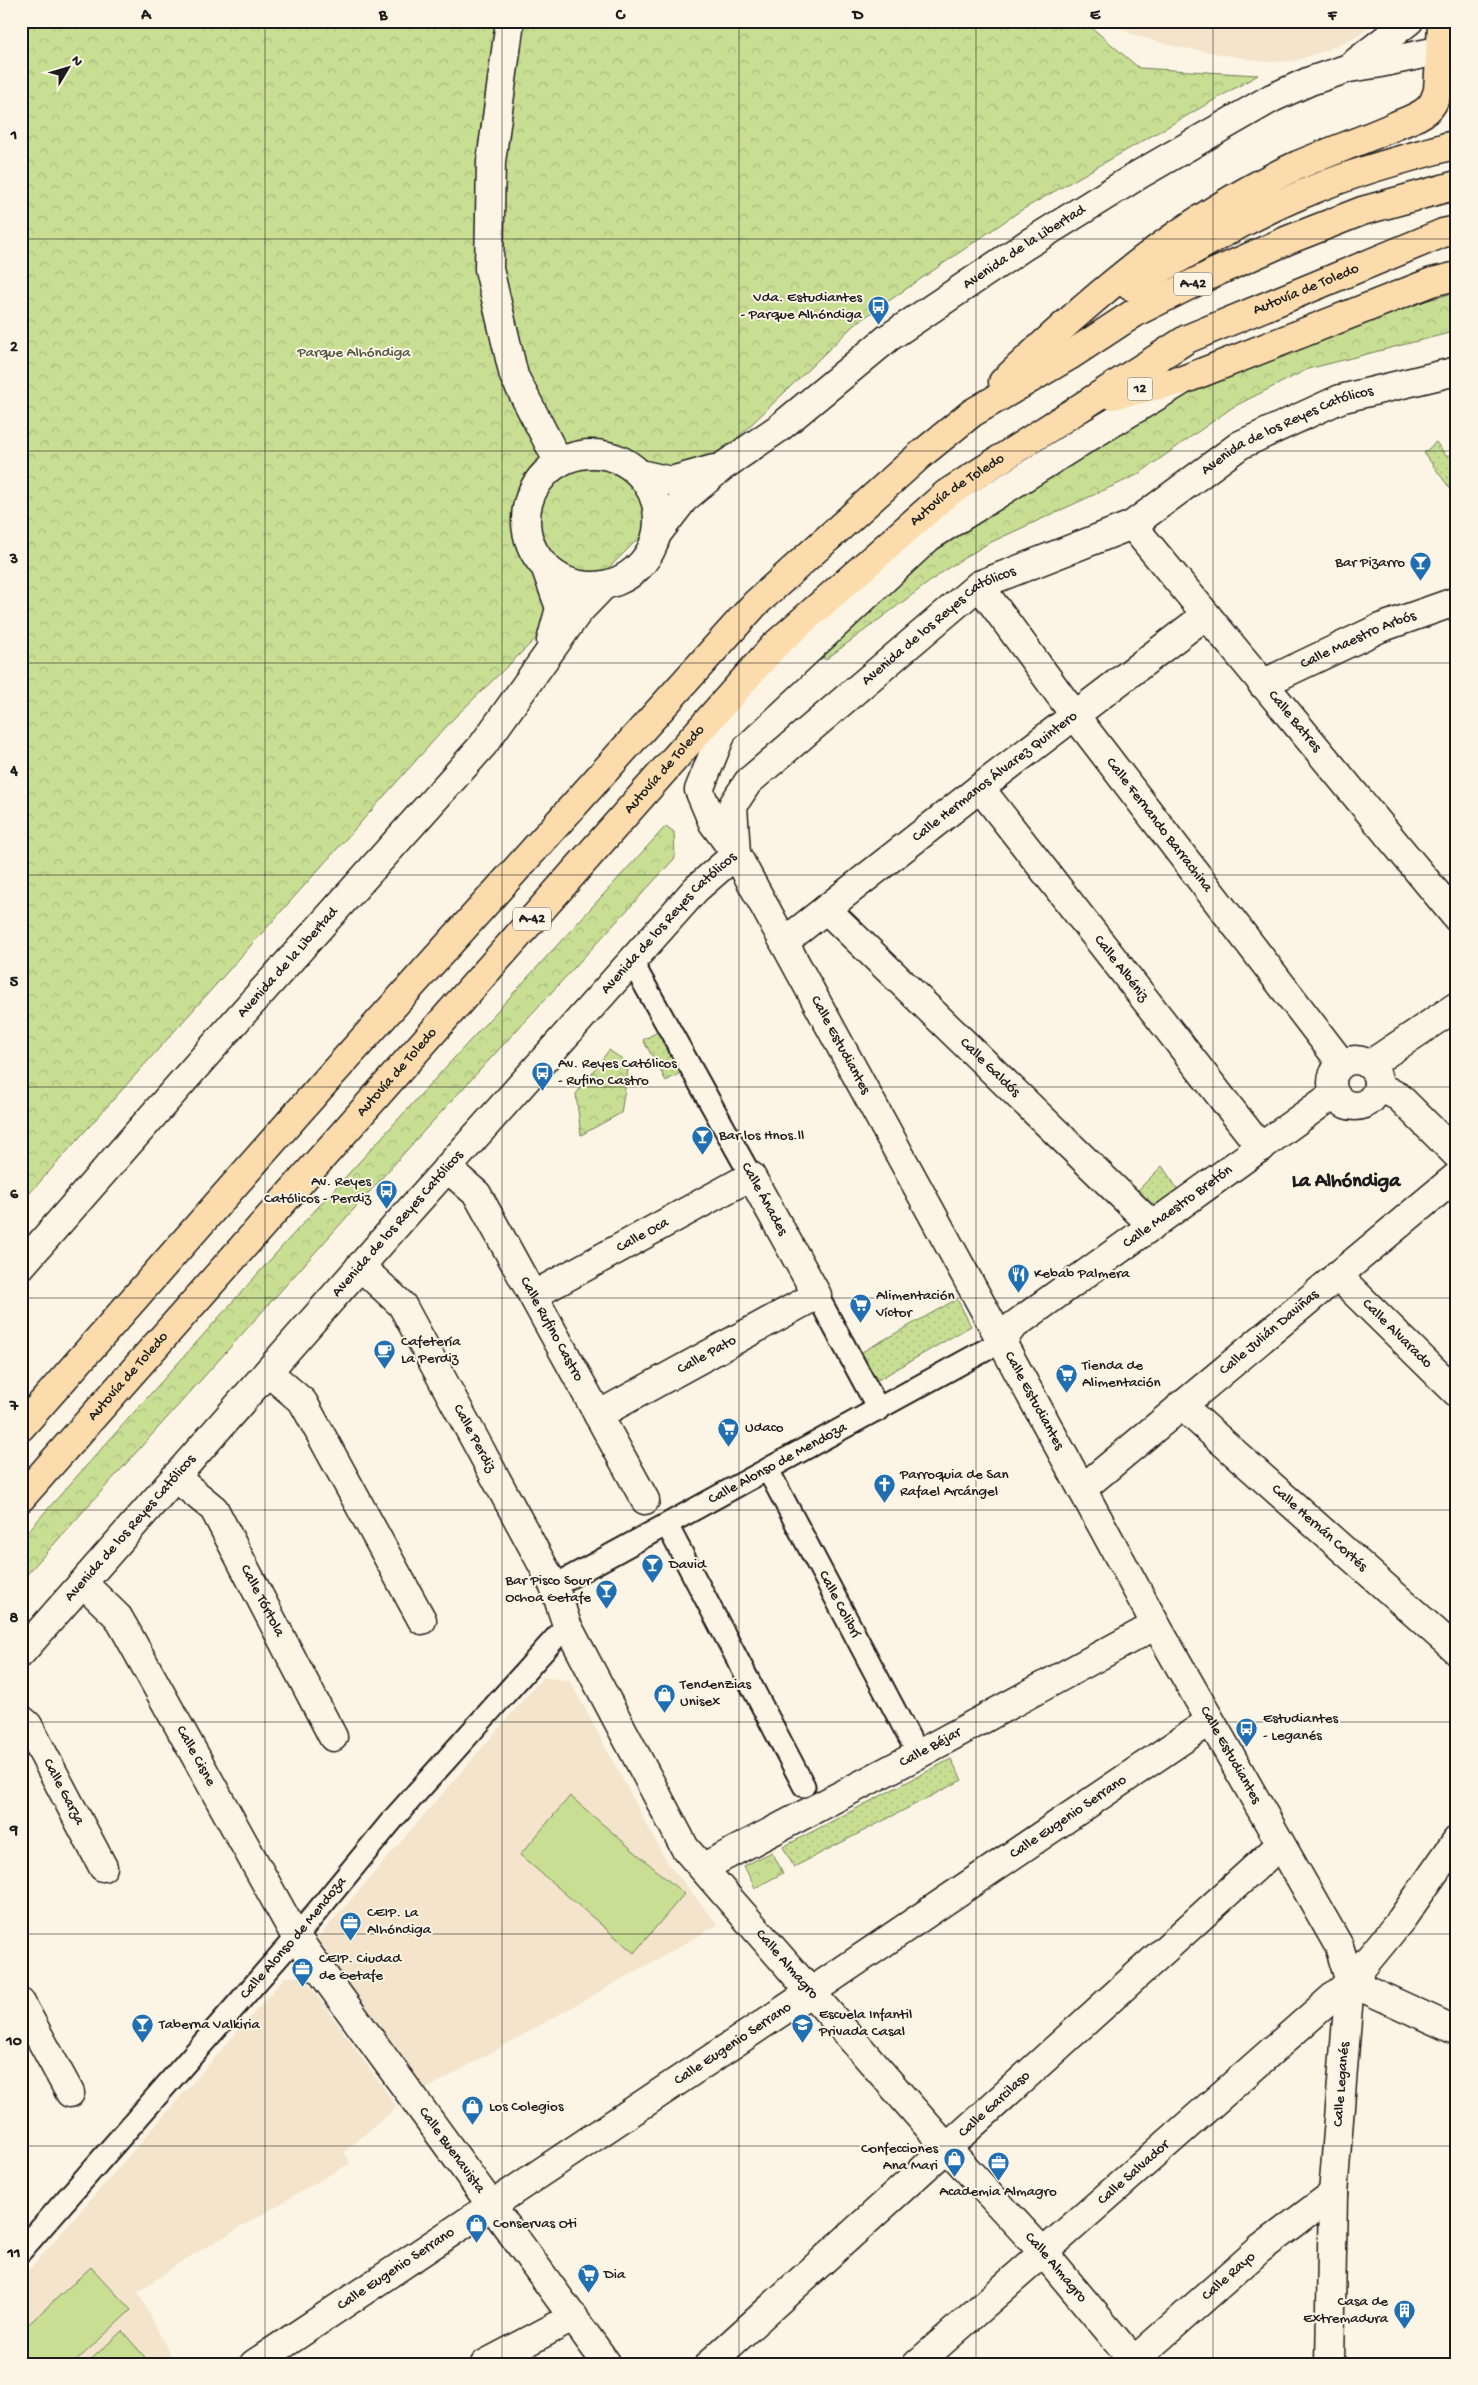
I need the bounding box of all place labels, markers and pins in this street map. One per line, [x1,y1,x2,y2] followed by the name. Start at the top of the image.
[740,289,863,324] place label: Vda. Estudiantes - Parque Alhóndiga
[866,295,890,326] bus stop icon: Vda. Estudiantes - Parque Alhóndiga
[1409,551,1433,582] bar icon: Bar Pizarro
[1334,554,1405,572] place label: Bar Pizarro
[558,1055,677,1090] place label: Av. Reyes Católicos - Rufino Castro
[530,1061,554,1092] bus stop icon: Av. Reyes Católicos - Rufino Castro
[691,1124,715,1155] bar icon: Bar los Hnos.ll
[718,1127,804,1145] place label: Bar los Hnos.ll
[264,1173,371,1208] place label: Av. Reyes Católicos - Perdiz
[375,1179,399,1210] bus stop icon: Av. Reyes Católicos - Perdiz
[1006,1262,1030,1293] restaurant icon: Kebab Palmera
[1034,1265,1130,1283] place label: Kebab Palmera
[875,1287,955,1322] place label: Alimentación Víctor
[848,1293,872,1324] supermarket icon: Alimentación Víctor
[401,1333,461,1368] place label: Cafetería La Perdiz
[373,1339,397,1370] cafe icon: Cafetería La Perdiz
[1081,1357,1161,1392] place label: Tienda de Alimentación
[1054,1363,1078,1394] supermarket icon: Tienda de Alimentación
[717,1416,741,1447] supermarket icon: Udaco
[745,1419,784,1437] place label: Udaco
[899,1466,1009,1501] place label: Parroquia de San Rafael Arcángel
[872,1472,896,1503] church icon: Parroquia de San Rafael Arcángel
[641,1553,665,1584] bar icon: David
[668,1556,707,1574] place label: David
[505,1572,593,1607] place label: Bar Pisco Sour Ochoa Getafe
[595,1578,619,1609] bar icon: Bar Pisco Sour Ochoa Getafe
[679,1676,752,1711] place label: TendenZias Unisex
[652,1682,676,1713] shop icon: TendenZias Unisex
[1263,1710,1338,1745] place label: Estudiantes - Leganés
[1235,1716,1259,1747] bus stop icon: Estudiantes - Leganés
[367,1904,432,1939] place label: CEIP. La Alhóndiga
[339,1910,363,1941] office icon: CEIP. La Alhóndiga
[319,1950,402,1985] place label: CEIP. Ciudad de Getafe
[291,1956,315,1987] office icon: CEIP. Ciudad de Getafe
[818,2006,912,2041] place label: Escuela Infantil Privada Casal
[791,2012,815,2043] school or university icon: Escuela Infantil Privada Casal
[131,2013,155,2044] bar icon: Taberna Valkiria
[158,2016,261,2034] place label: Taberna Valkiria
[461,2095,485,2126] shop icon: Los Colegios
[489,2098,564,2116] place label: Los Colegios
[861,2140,938,2175] place label: Confecciones Ana Mari
[942,2146,966,2177] shop icon: Confecciones Ana Mari
[986,2151,1010,2182] office icon: Academia Almagro
[939,2183,1057,2201] place label: Academia Almagro
[465,2212,489,2243] shop icon: Conservas Oti
[493,2215,577,2233] place label: Conservas Oti
[576,2263,600,2294] supermarket icon: Dia
[603,2266,626,2284] place label: Dia
[1303,2293,1389,2328] place label: Casa de Extremadura
[1392,2299,1416,2330] building icon: Casa de Extremadura

